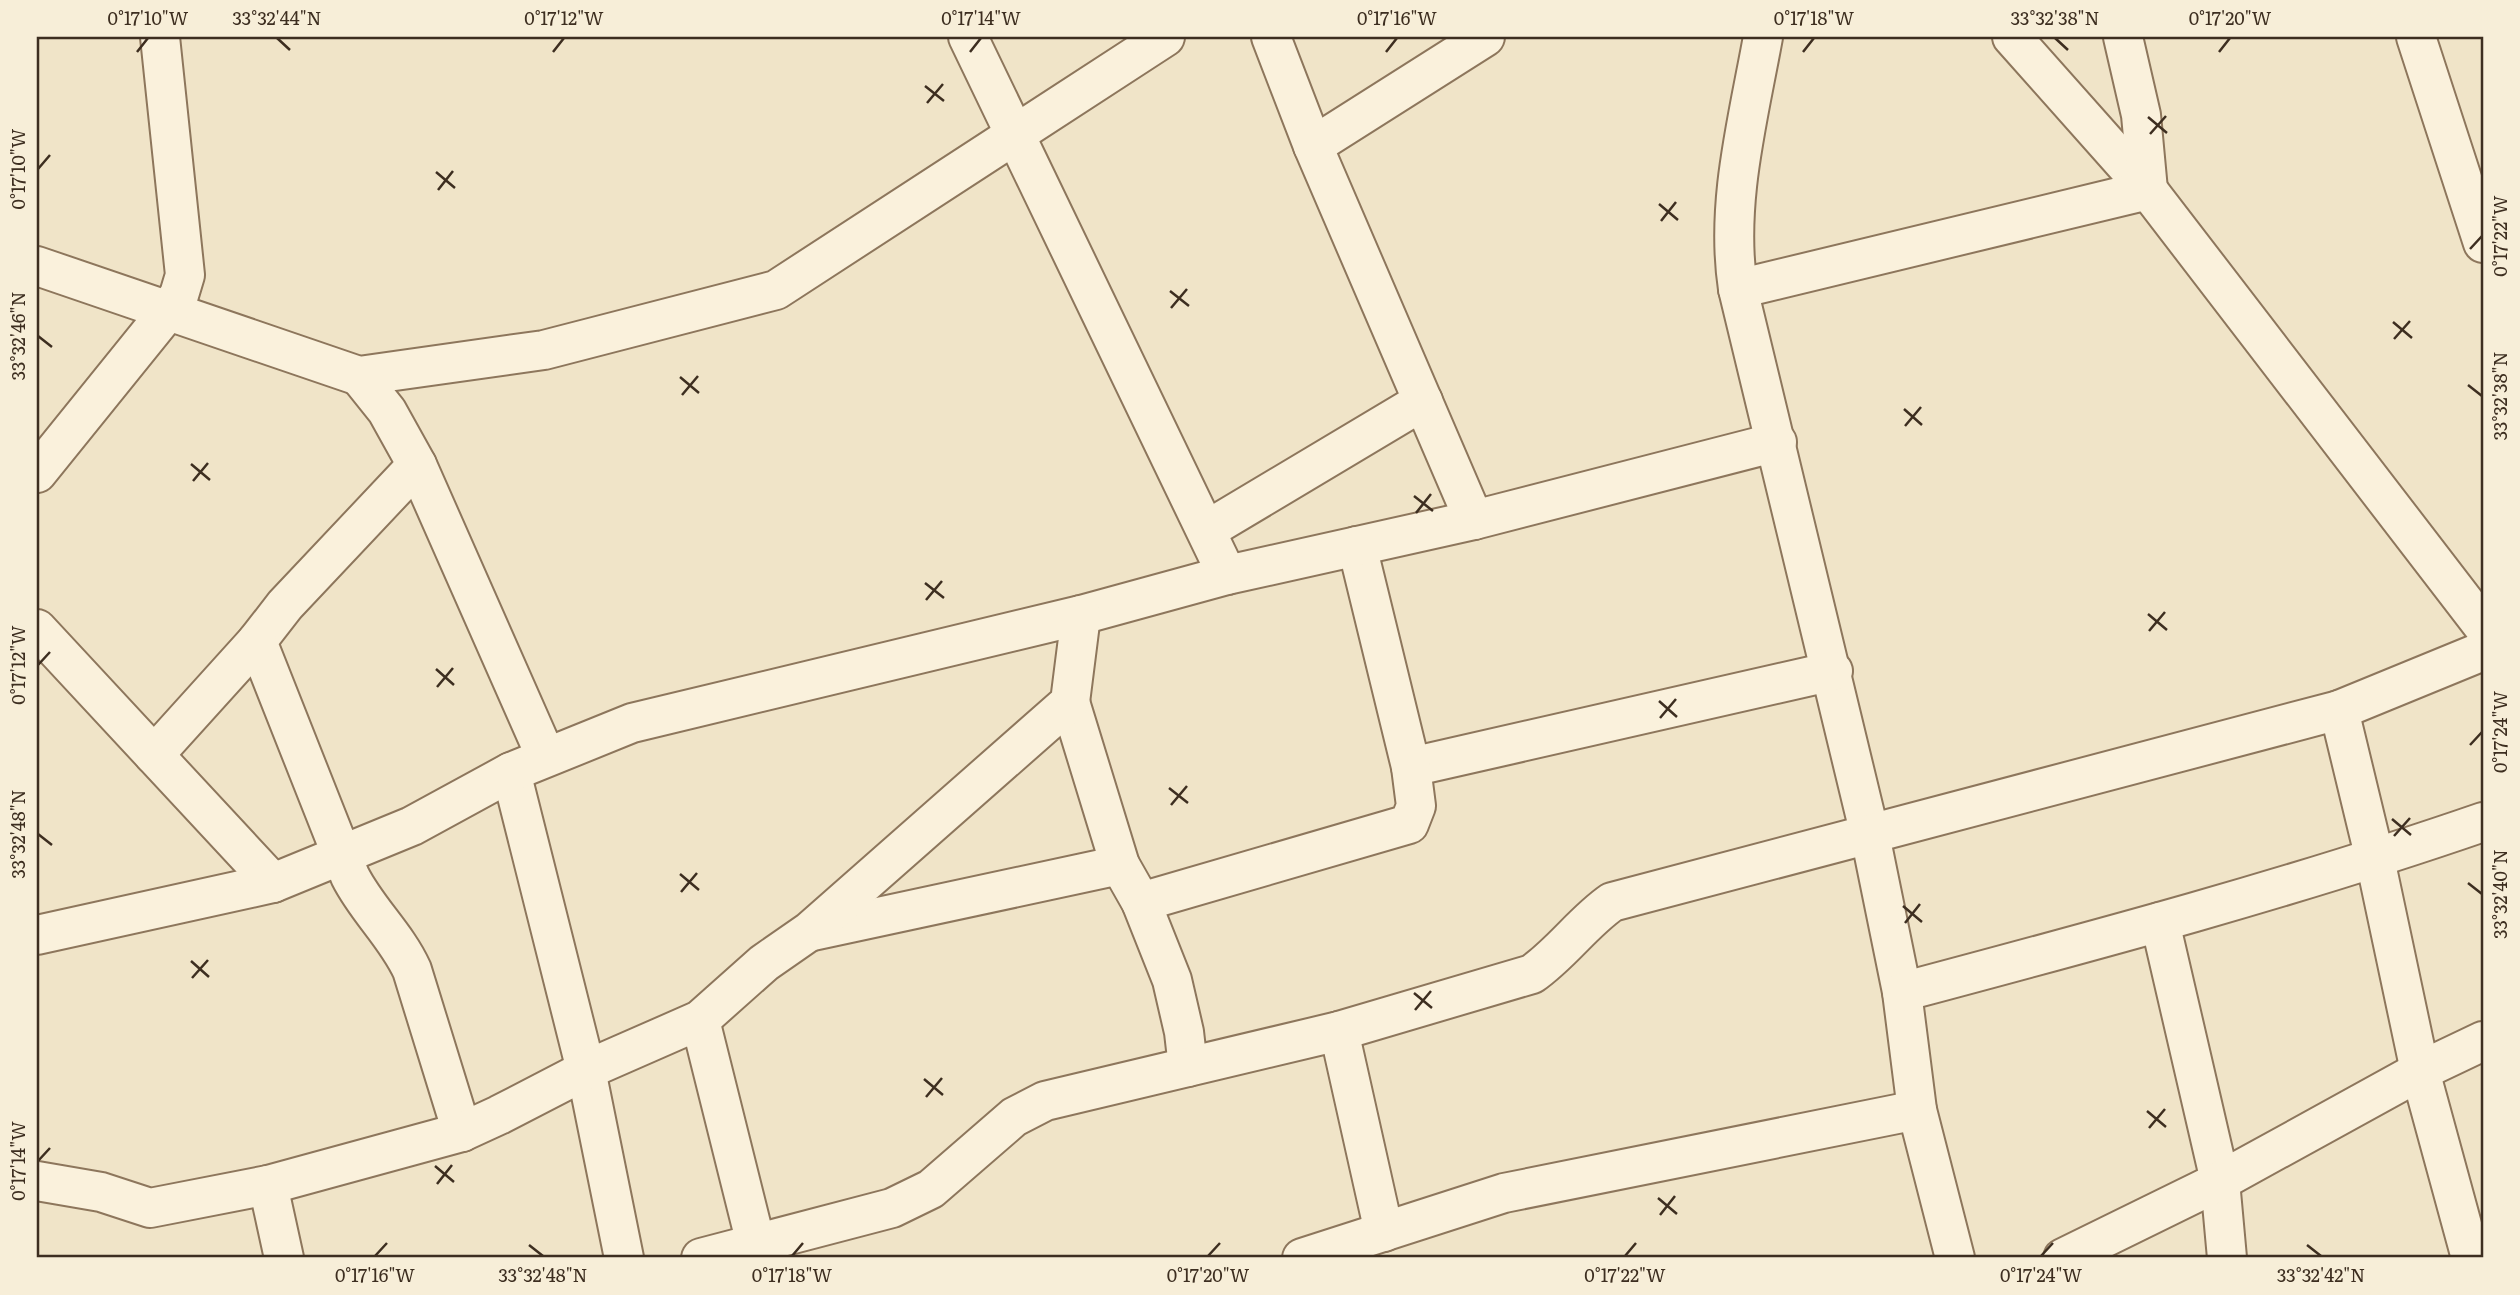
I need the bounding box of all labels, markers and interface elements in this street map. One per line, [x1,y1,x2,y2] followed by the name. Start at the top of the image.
[108,4,189,31] text: 0°17'10"W
[232,4,322,31] text: 33°32'44"N
[524,4,604,31] text: 0°17'12"W
[941,4,1021,31] text: 0°17'14"W
[1357,4,1437,31] text: 0°17'16"W
[1774,4,1854,31] text: 0°17'18"W
[2010,4,2100,31] text: 33°32'38"N
[2189,4,2272,31] text: 0°17'20"W
[4,128,31,209] text: 0°17'10"W
[2486,195,2513,277] text: 0°17'22"W
[4,291,31,381] text: 33°32'46"N
[2486,351,2513,441] text: 33°32'38"N
[4,625,31,705] text: 0°17'12"W
[2486,691,2513,773] text: 0°17'24"W
[4,789,31,879] text: 33°32'48"N
[2486,849,2513,939] text: 33°32'40"N
[4,1121,31,1201] text: 0°17'14"W
[335,1261,415,1288] text: 0°17'16"W
[498,1261,588,1288] text: 33°32'48"N
[752,1261,832,1288] text: 0°17'18"W
[1167,1261,1250,1288] text: 0°17'20"W
[1584,1261,1666,1288] text: 0°17'22"W
[2000,1261,2082,1288] text: 0°17'24"W
[2277,1261,2365,1288] text: 33°32'42"N

